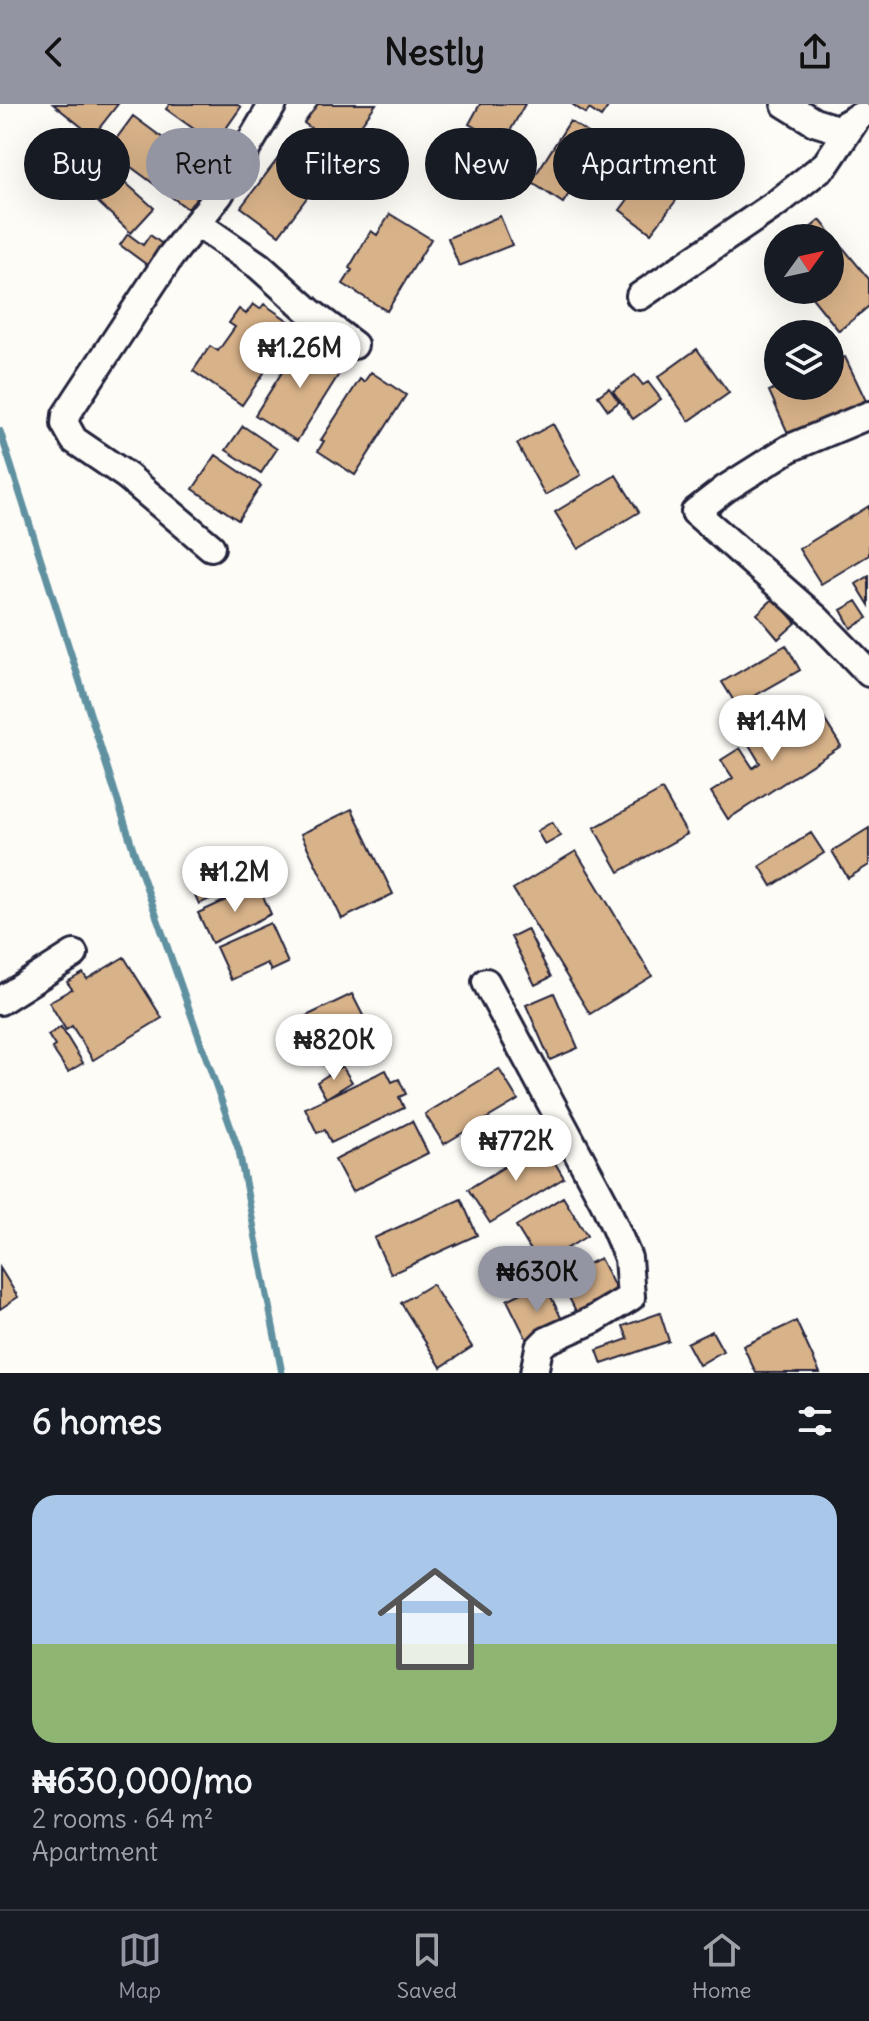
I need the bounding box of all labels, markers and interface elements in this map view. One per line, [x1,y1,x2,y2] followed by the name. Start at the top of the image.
[32,30,76,74] icon: back
[384,30,485,75] text: Nestly
[793,30,837,74] icon: share
[24,128,130,200] chip: Buy
[146,128,260,200] chip: Rent
[276,128,409,200] chip: Filters
[425,128,537,200] chip: New
[553,128,745,200] chip: Apartment
[764,224,844,304] north arrow
[764,224,844,400] map controls
[764,320,844,400] button: layers
[235,322,365,390] pin: ₦1.26M
[258,331,342,364] text: ₦1.26M
[716,695,828,763] pin: ₦1.4M
[737,704,807,737] text: ₦1.4M
[179,846,291,914] pin: ₦1.2M
[200,855,270,888] text: ₦1.2M
[278,1014,390,1082] pin: ₦820K
[293,1023,375,1056] text: ₦820K
[460,1115,572,1183] pin: ₦772K
[479,1124,553,1157] text: ₦772K
[481,1246,593,1314] pin: ₦630K
[496,1255,578,1288] text: ₦630K
[793,1399,837,1443] icon: filters
[32,1400,162,1443] text: 6 homes
[363,1547,507,1691] icon: home
[32,1759,253,1802] text: ₦630,000/mo
[32,1802,214,1835] text: 2 rooms · 64 m²
[32,1835,158,1868] text: Apartment
[118,1928,162,2004] tab: Map
[397,1928,457,2004] tab: Saved
[692,1928,751,2004] tab: Home

